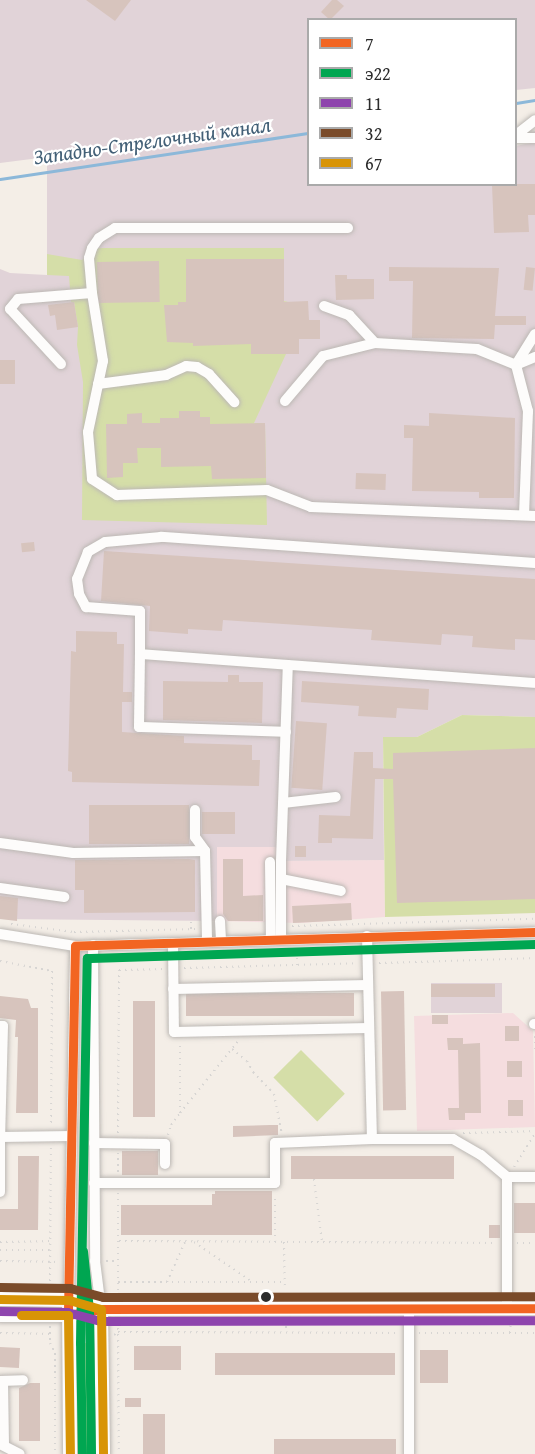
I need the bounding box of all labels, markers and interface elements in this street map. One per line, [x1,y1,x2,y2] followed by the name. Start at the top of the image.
[307,18,517,186] legend
[365,30,374,57] text: 7
[365,60,391,87] text: э22
[365,90,382,117] text: 11
[32,112,272,170] water label: Западно-Стрелочный канал
[365,120,382,147] text: 32
[365,150,382,177] text: 67
[260,1291,272,1303] unlabelled marker

